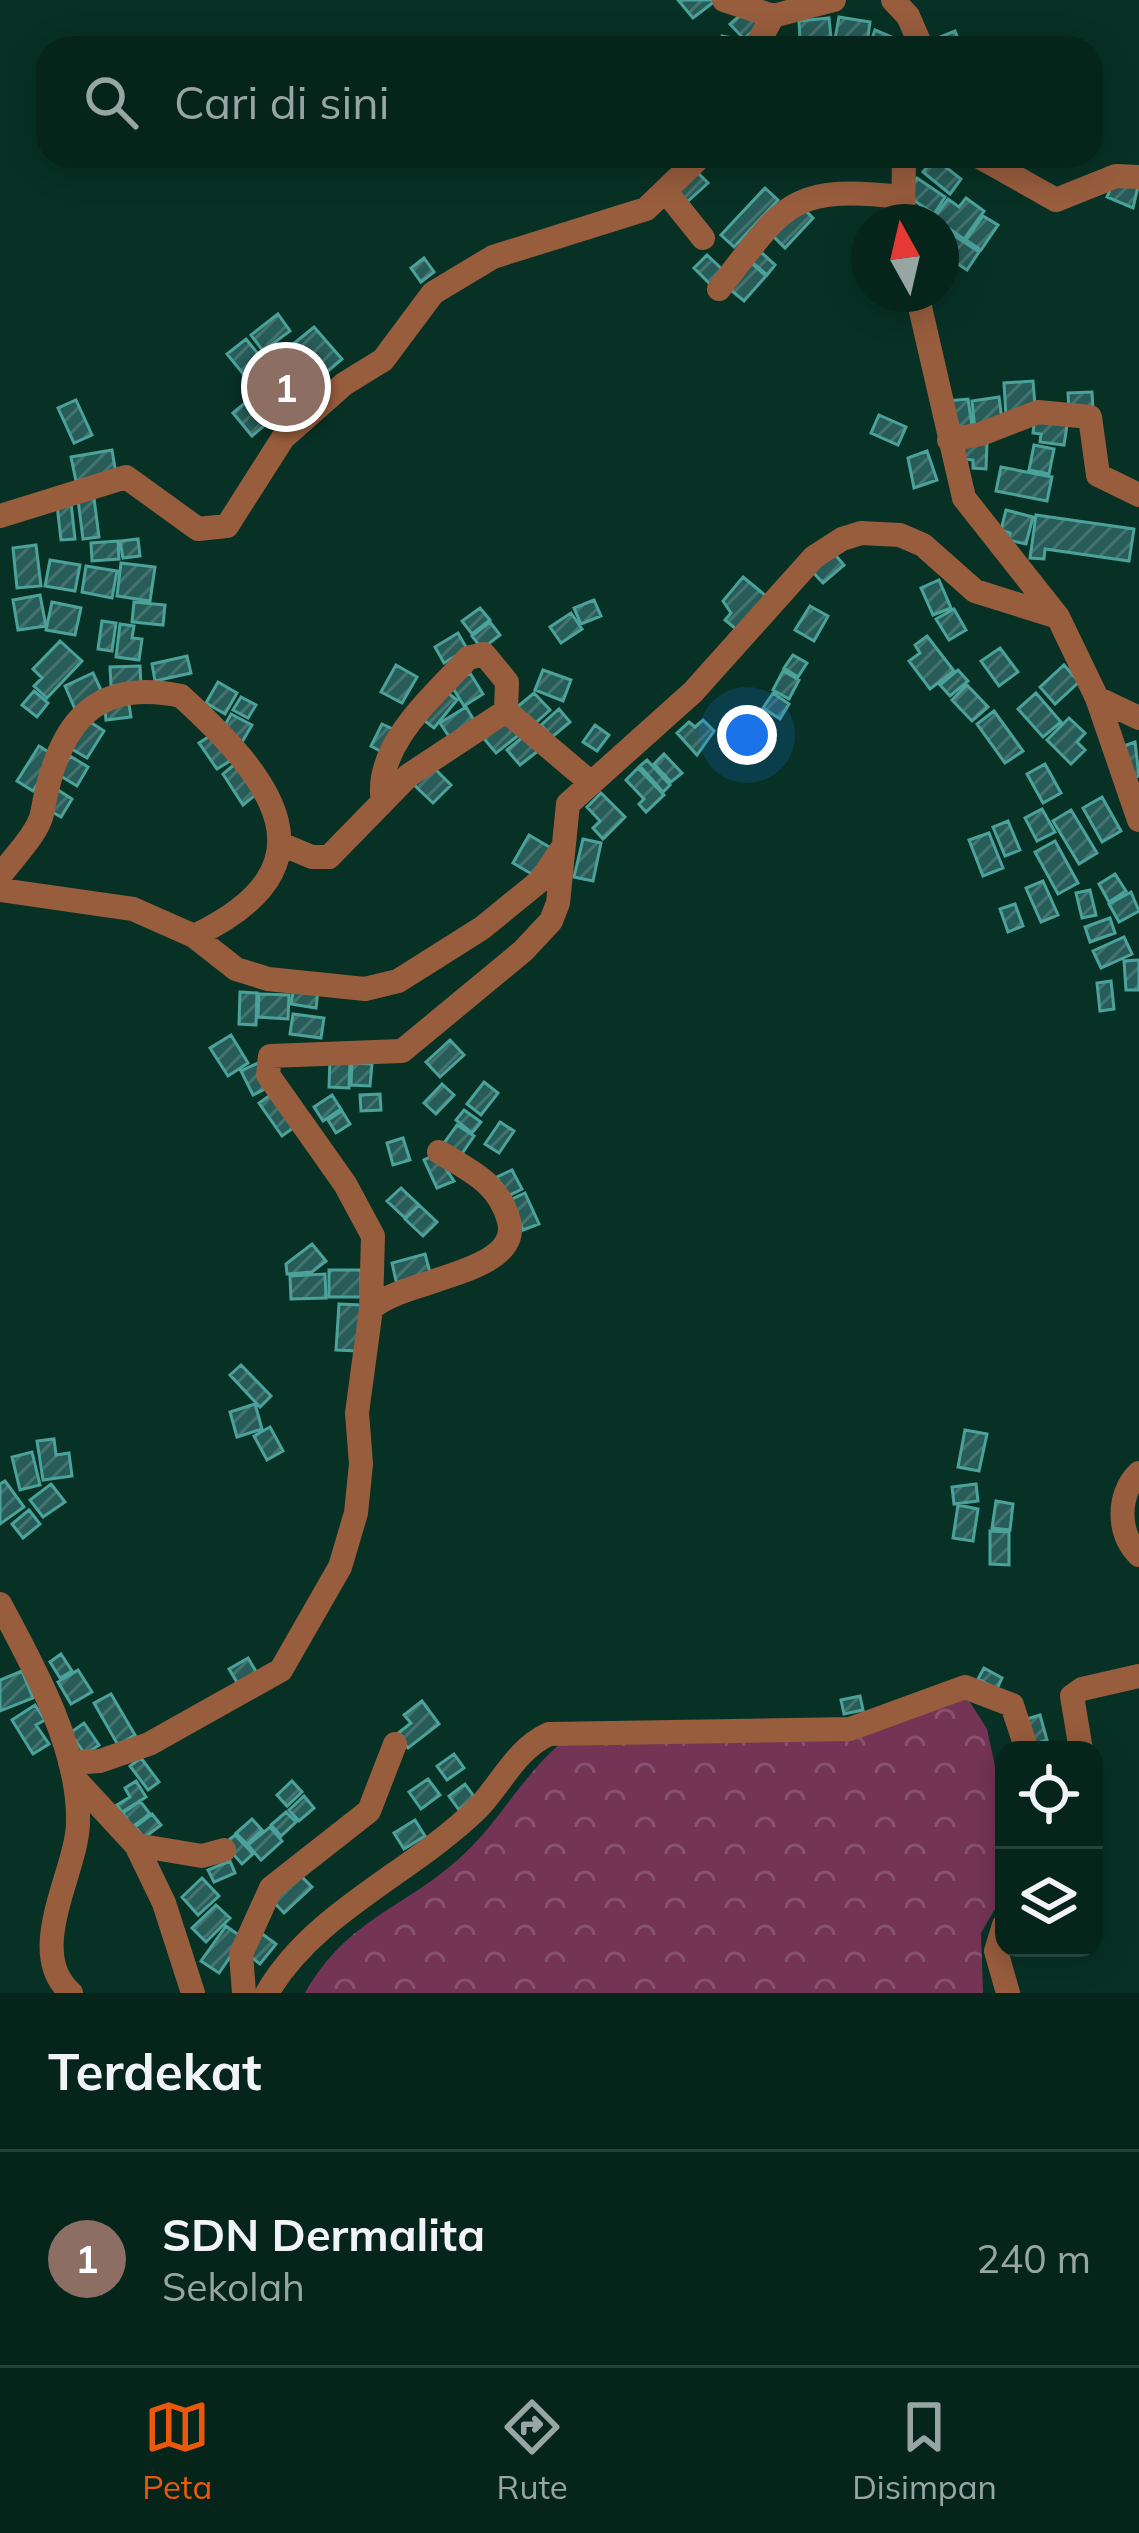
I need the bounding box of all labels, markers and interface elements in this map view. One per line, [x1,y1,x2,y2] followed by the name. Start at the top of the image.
[36,36,1103,168] search box
[78,69,144,135] icon: search
[174,74,389,130] text: Cari di sini
[851,204,959,312] north arrow
[247,342,325,432] pin: 1
[717,705,777,765] your location
[995,1741,1103,1957] map controls
[995,1741,1103,1849] button: locate
[995,1849,1103,1957] button: layers
[48,2039,262,2103] text: Terdekat
[162,2206,485,2262] text: SDN Dermalita
[75,2234,99,2283] text: 1
[976,2234,1091,2283] text: 240 m
[162,2262,305,2311] text: Sekolah
[142,2394,212,2507] tab: Peta
[497,2394,568,2507] tab: Rute
[852,2394,997,2507] tab: Disimpan

